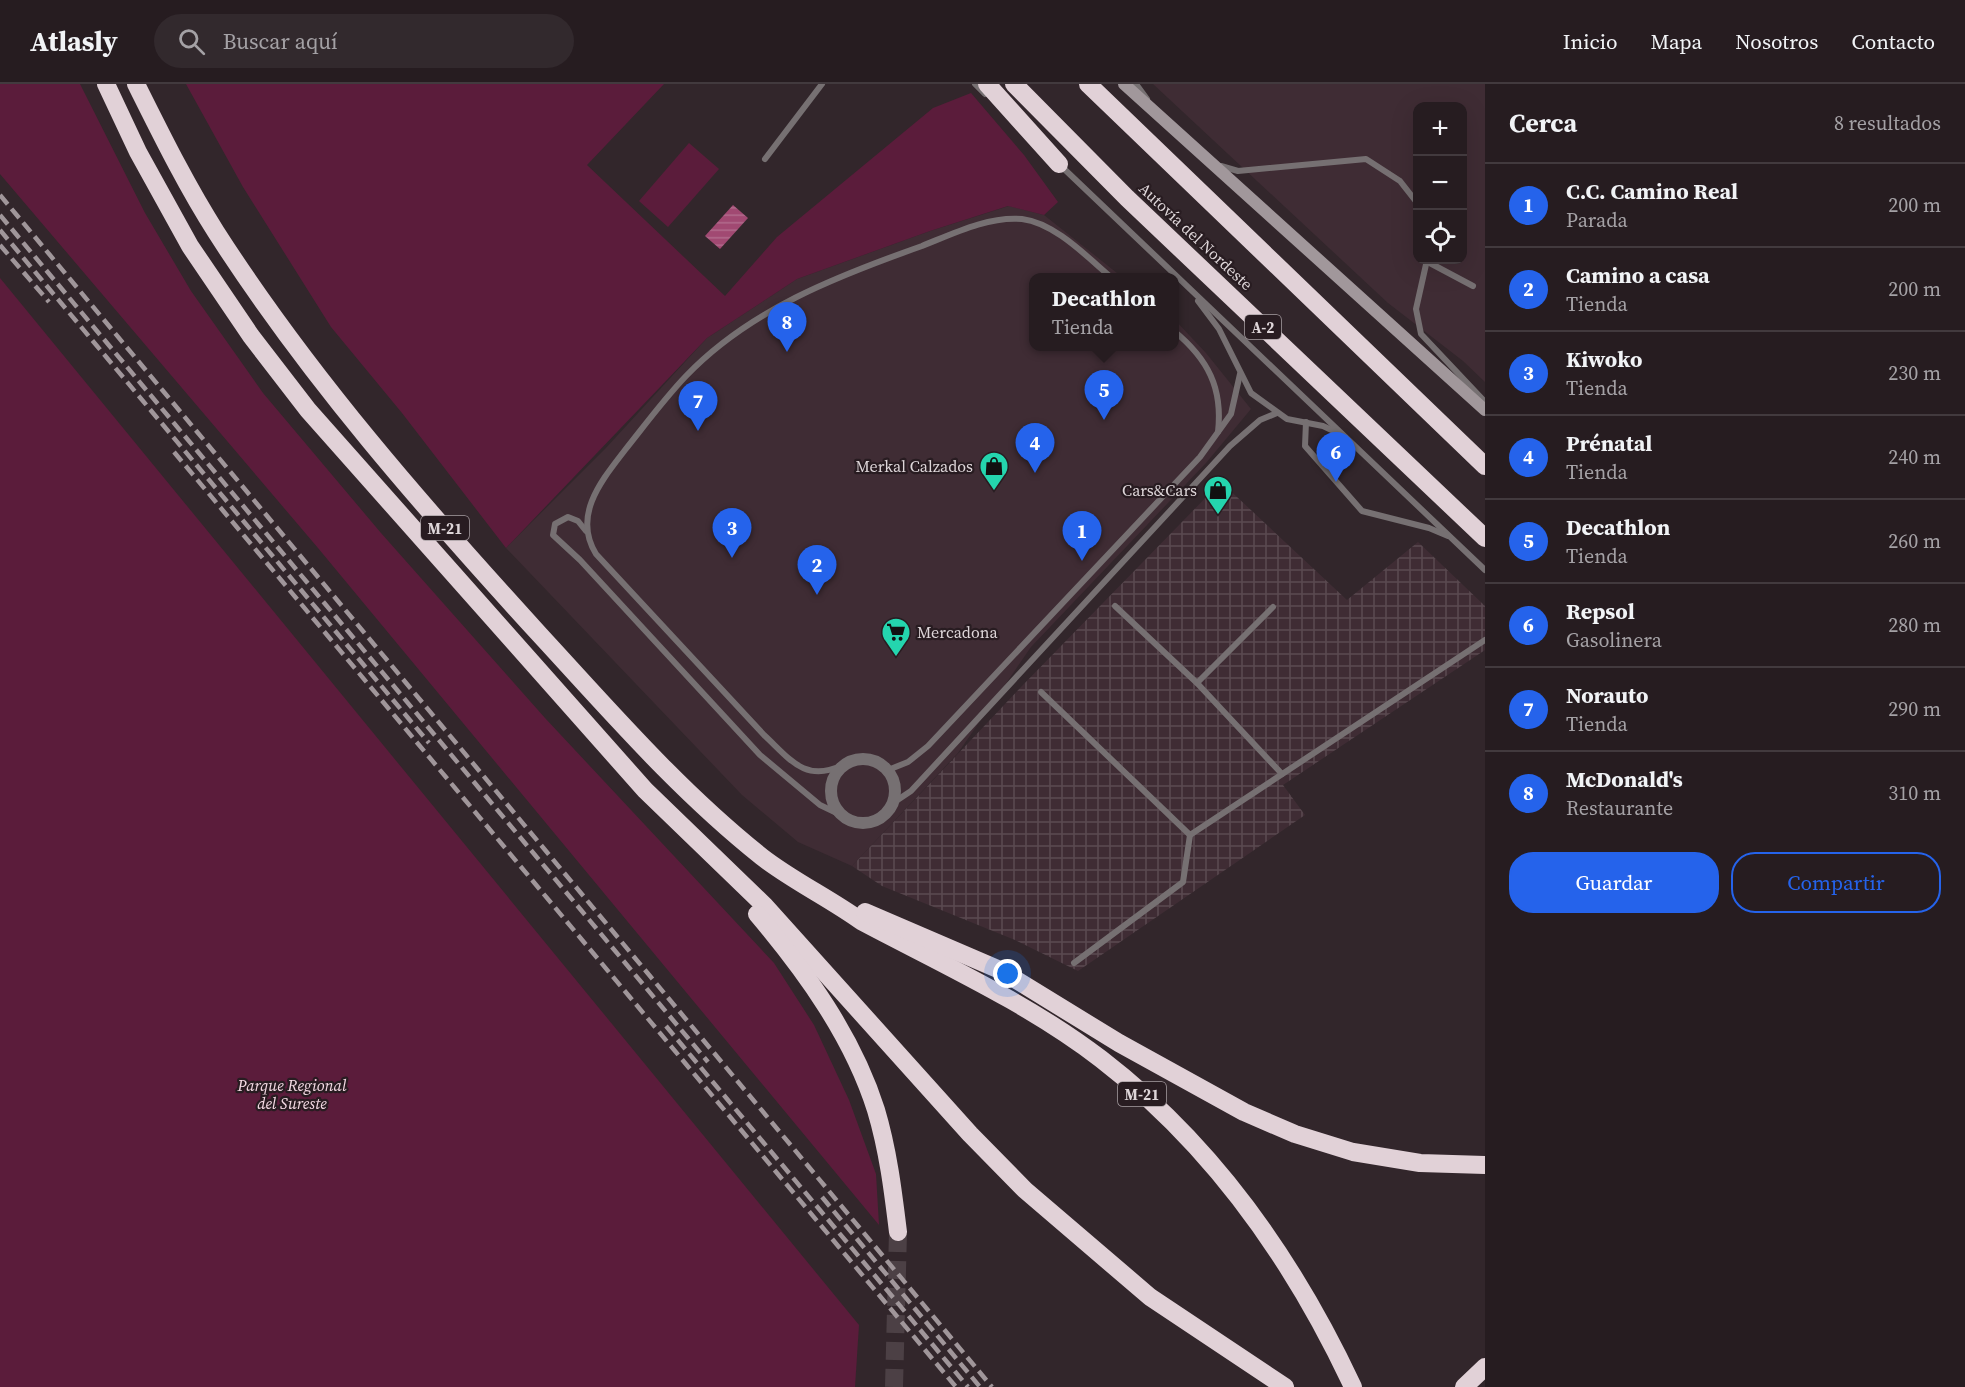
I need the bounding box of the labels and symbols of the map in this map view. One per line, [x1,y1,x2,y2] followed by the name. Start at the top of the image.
[1134,177,1258,295] street label: Autovía del Nordeste
[768,302,806,352] pin: 8
[1245,315,1281,339] road number: A-2
[1084,370,1124,420] pin: 5
[678,382,718,431] pin: 7
[1016,424,1054,473] pin: 4
[1316,432,1356,482] pin: 6
[978,450,1010,492] shop icon: Merkal Calzados
[855,455,973,477] place label: Merkal Calzados
[1202,474,1234,516] shop icon: Cars&Cars
[1122,479,1197,501] place label: Cars&Cars
[712,508,752,558] pin: 3
[1062,512,1102,561] pin: 1
[421,516,469,540] road number: M-21
[798,546,836,595] pin: 2
[880,616,912,658] supermarket icon: Mercadona
[917,621,998,643] place label: Mercadona
[993,959,1022,988] your location
[237,1074,347,1114] park label: Parque Regional del Sureste
[1118,1082,1166,1106] road number: M-21

